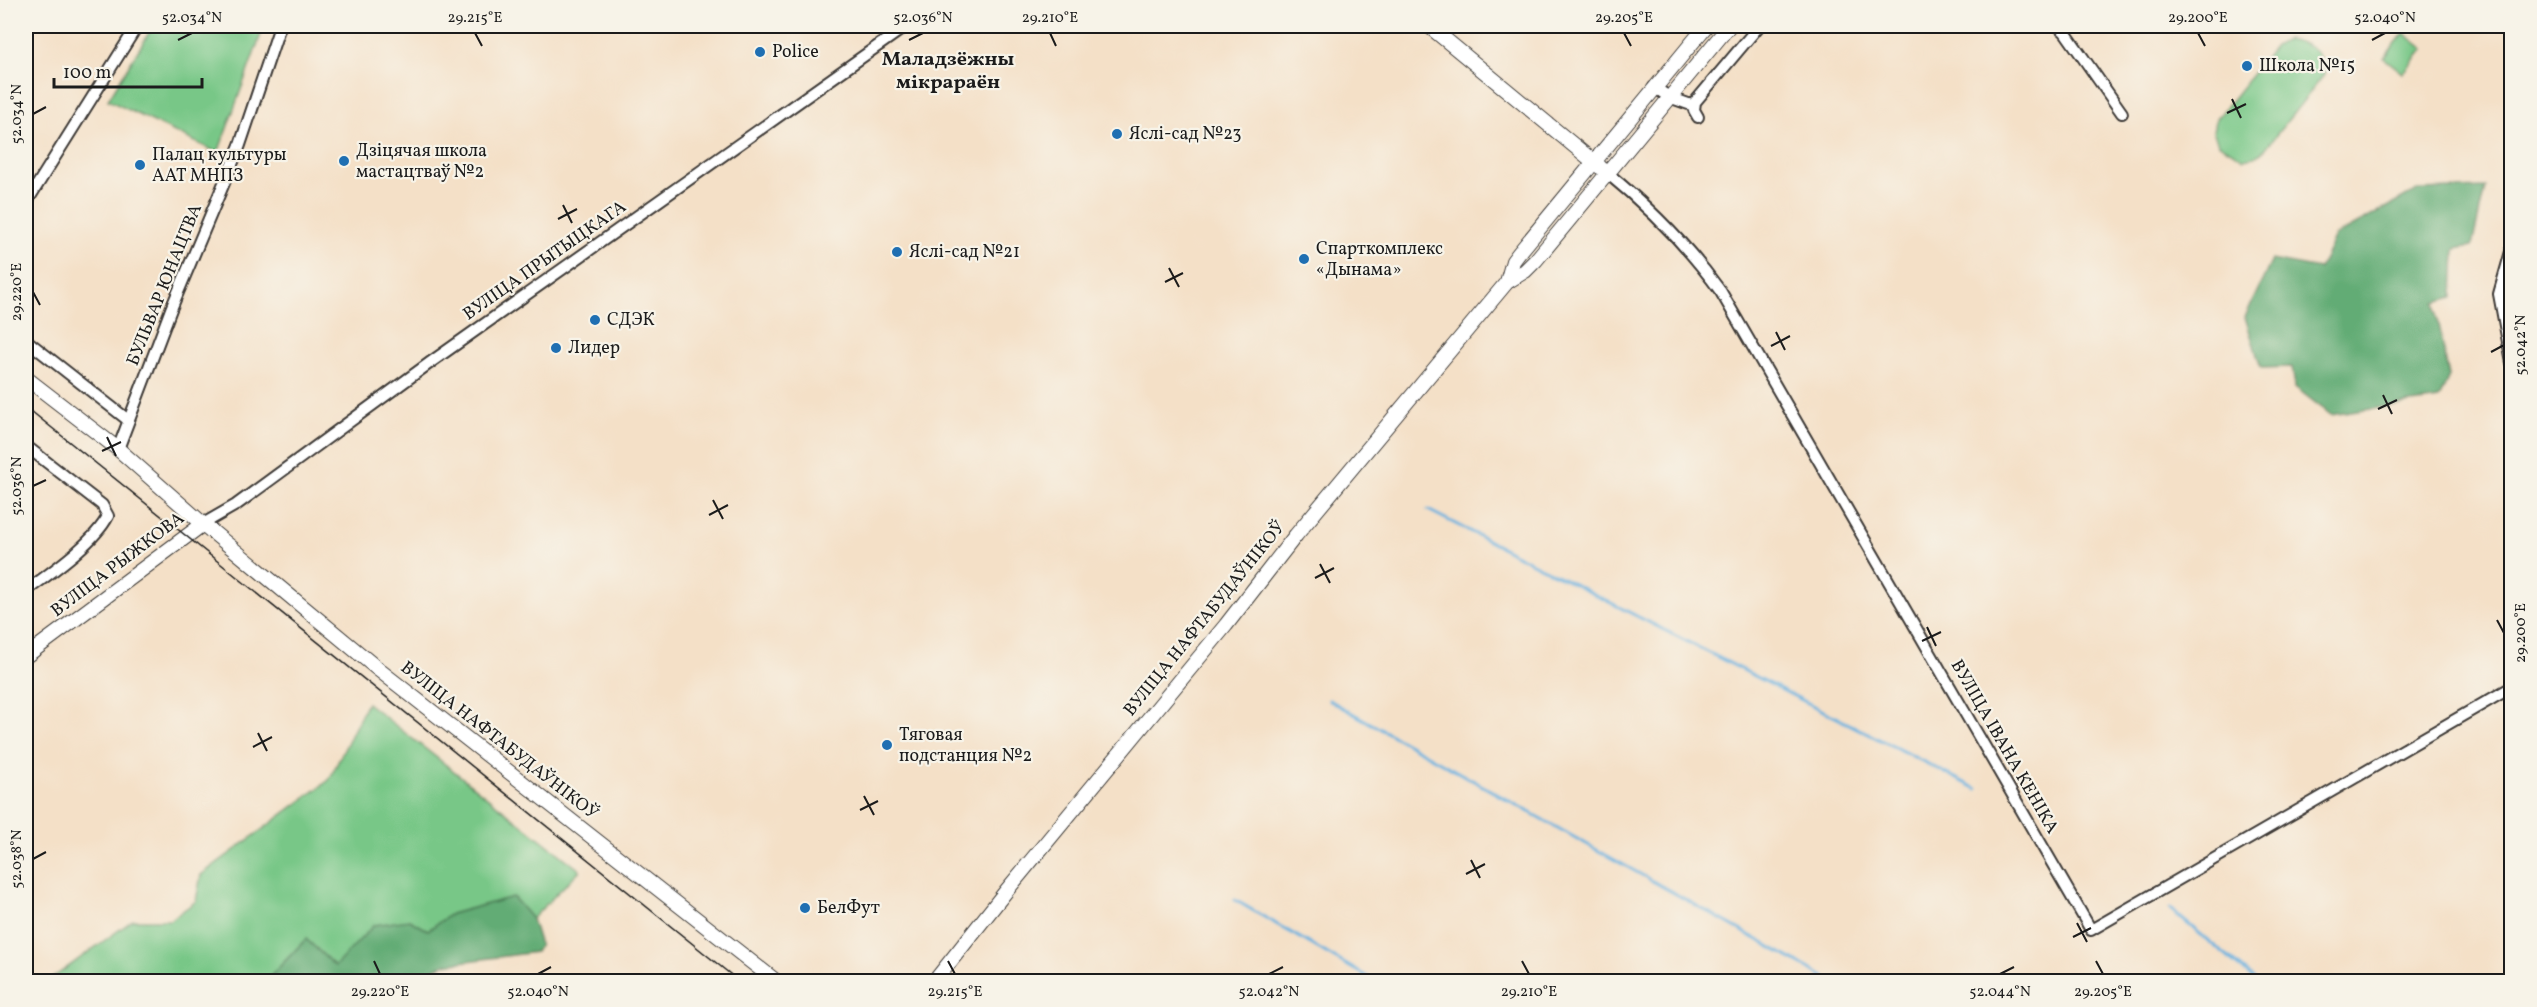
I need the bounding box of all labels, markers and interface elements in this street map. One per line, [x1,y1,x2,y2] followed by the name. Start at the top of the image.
[162,8,222,29] text: 52.034°N
[448,8,502,29] text: 29.215°E
[893,8,953,29] text: 52.036°N
[1022,8,1078,29] text: 29.210°E
[1595,8,1653,29] text: 29.205°E
[2168,8,2228,29] text: 29.200°E
[2354,8,2416,29] text: 52.040°N
[772,40,819,65] place label: Police
[753,45,767,59] marker: Police
[882,46,1015,97] district label: Маладзёжны мікрараён
[54,51,202,89] scale bar
[2259,54,2355,79] place label: Школа №15
[2240,59,2254,73] marker: Школа №15
[63,61,112,86] text: 100 m
[7,84,28,144] text: 52.034°N
[1129,122,1242,147] place label: Яслі-сад №23
[1110,127,1124,141] marker: Яслі-сад №23
[356,139,487,185] place label: Дзіцячая школа мастацтваў №2
[152,143,287,189] place label: Палац культуры ААТ МНПЗ
[337,154,351,168] marker: Дзіцячая школа мастацтваў №2
[133,158,147,172] marker: Палац культуры ААТ МНПЗ
[458,195,632,327] street label: ВУЛІЦА ПРЫТЫЦКАГА
[121,200,209,370] street label: БУЛЬВАР ЮНАЦТВА
[1316,237,1443,283] place label: Спарткомплекс «Дынама»
[909,240,1020,265] place label: Яслі-сад №21
[890,245,904,259] marker: Яслі-сад №21
[1297,252,1311,266] marker: Спарткомплекс «Дынама»
[7,263,28,321] text: 29.220°E
[607,308,655,333] place label: СДЭК
[588,313,602,327] marker: СДЭК
[2511,315,2532,375] text: 52.042°N
[568,336,620,361] place label: Лидер
[549,341,563,355] marker: Лидер
[7,456,28,516] text: 52.036°N
[46,506,190,624] street label: ВУЛІЦА РЫЖКОВА
[1118,516,1292,722] street label: ВУЛІЦА НАФТАБУДАЎНІКОЎ
[2511,603,2532,663] text: 29.200°E
[1944,655,2064,839] street label: ВУЛІЦА ІВАНА КЕНІКА
[395,656,603,826] street label: ВУЛІЦА НАФТАБУДАЎНІКОЎ
[899,723,1032,769] place label: Тяговая подстанция №2
[880,738,894,752] marker: Тяговая подстанция №2
[7,829,28,889] text: 52.038°N
[817,896,880,921] place label: БелФут
[798,901,812,915] marker: БелФут
[351,982,409,1003] text: 29.220°E
[507,982,569,1003] text: 52.040°N
[928,982,982,1003] text: 29.215°E
[1239,982,1299,1003] text: 52.042°N
[1501,982,1557,1003] text: 29.210°E
[1969,982,2031,1003] text: 52.044°N
[2074,982,2132,1003] text: 29.205°E

